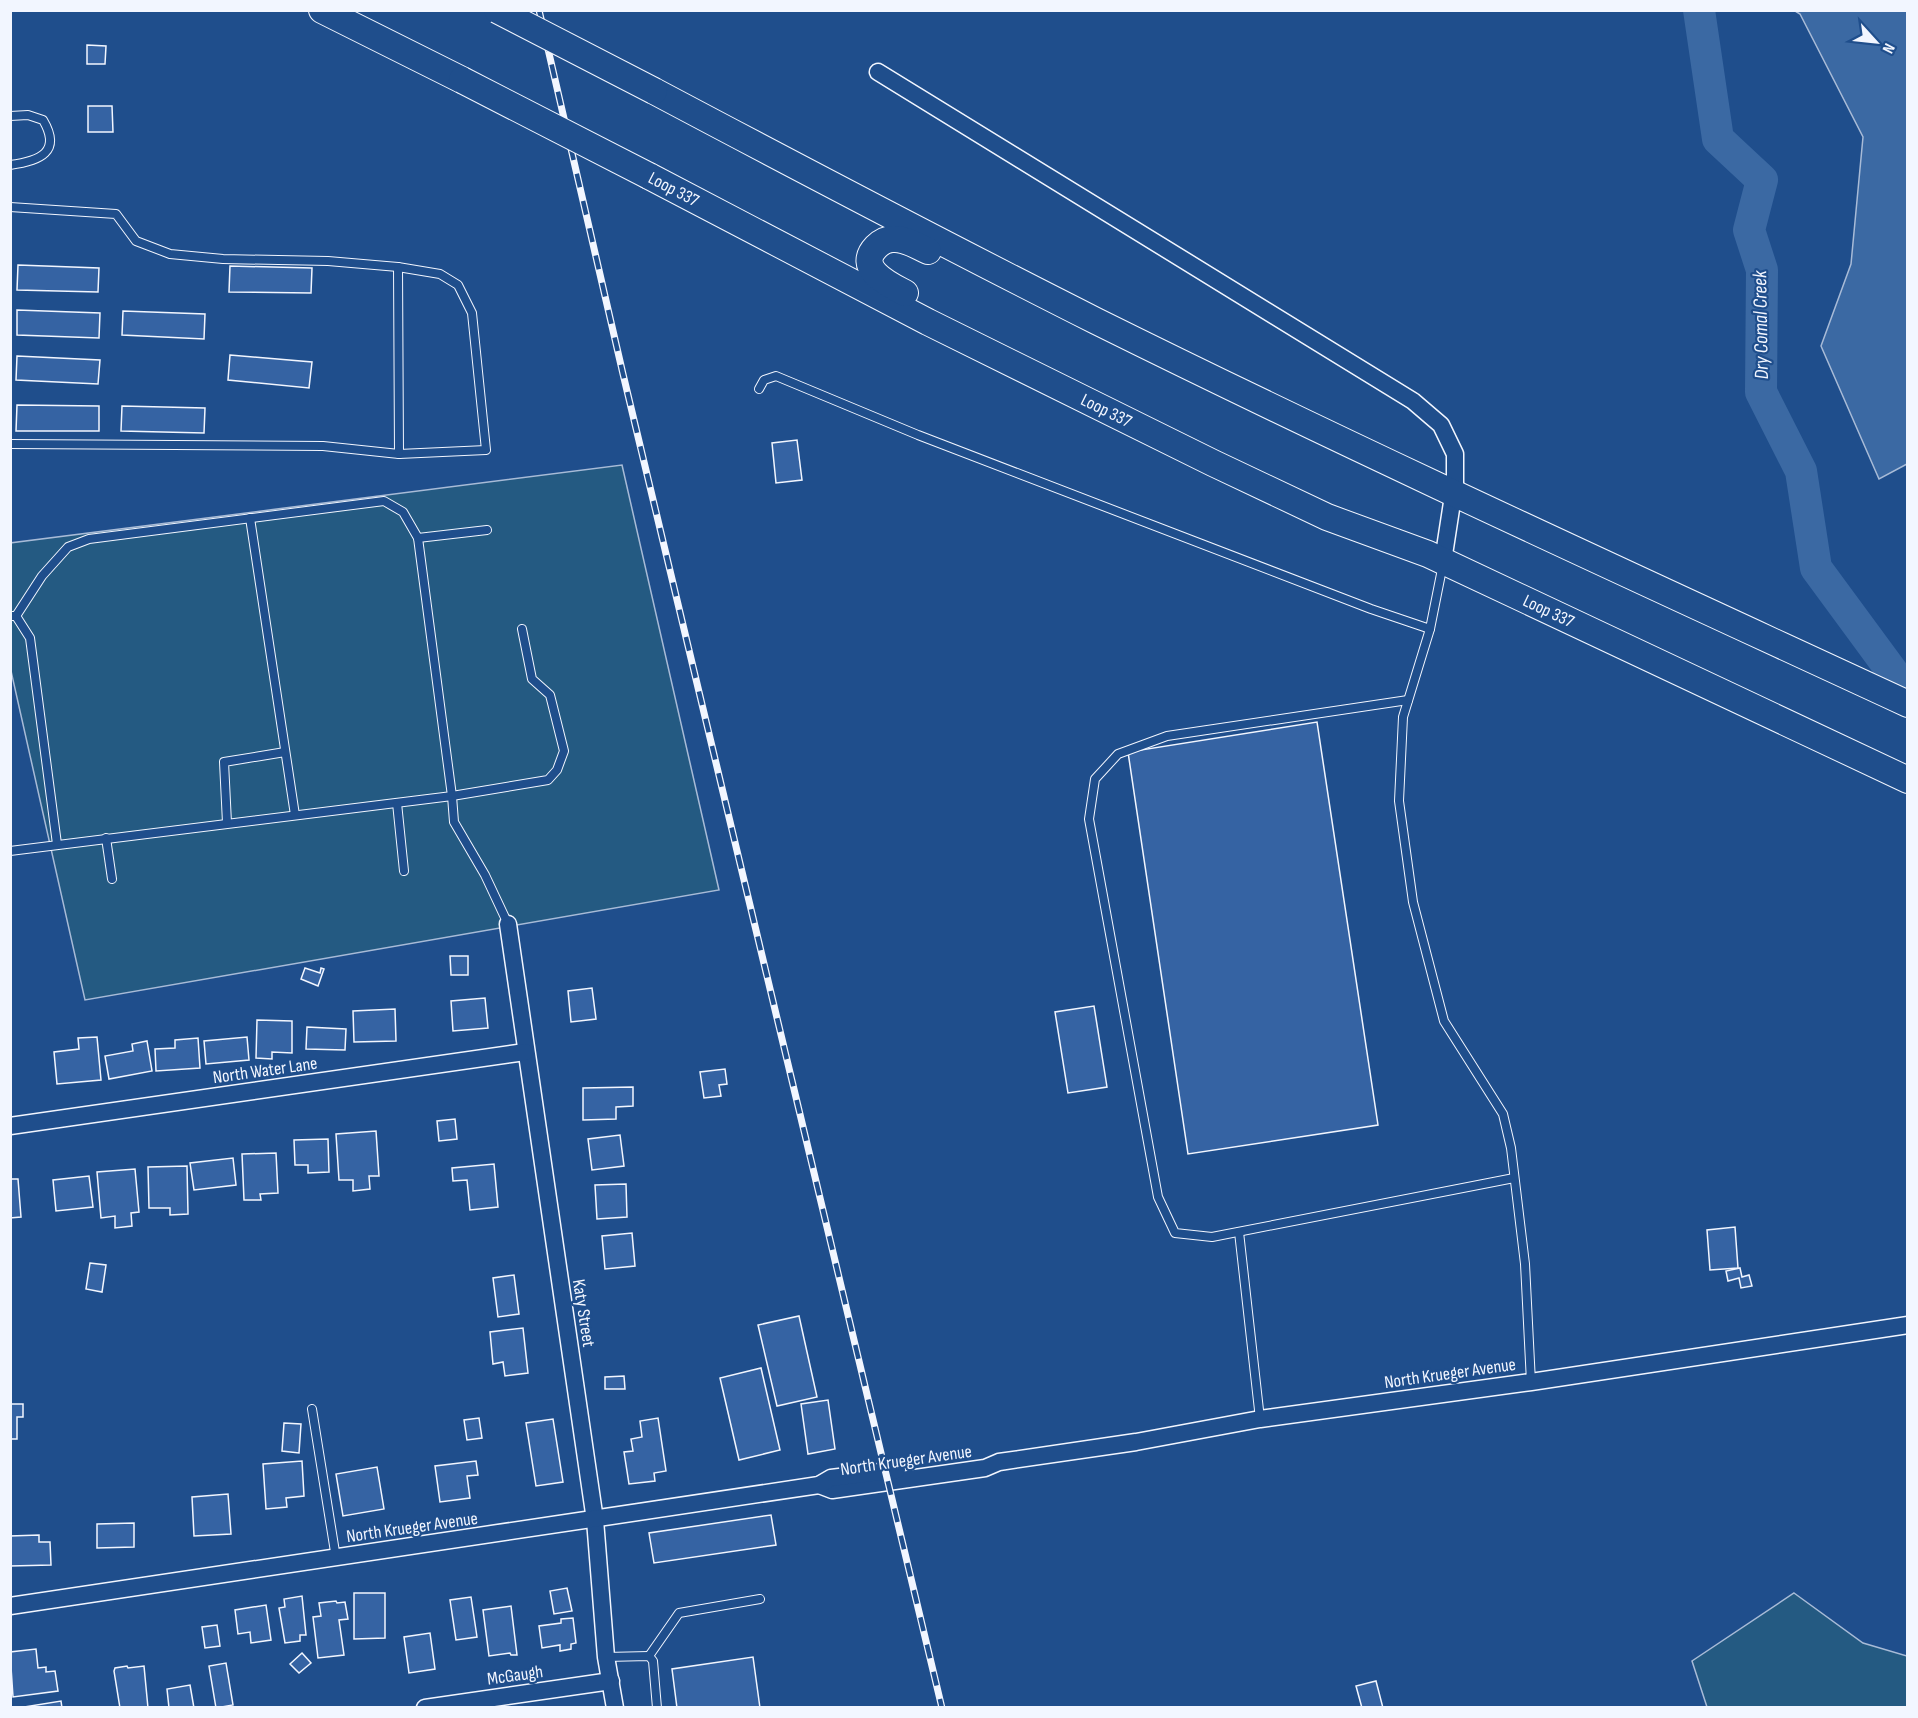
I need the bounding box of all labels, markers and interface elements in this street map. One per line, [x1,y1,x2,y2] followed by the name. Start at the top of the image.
[1846,12,1906,72] north arrow
[1878,40,1898,56] text: N
[645,168,703,212] street label: Loop 337
[1748,270,1774,380] water label: Dry Comal Creek
[1077,389,1136,432] street label: Loop 337
[1520,590,1578,633] street label: Loop 337
[211,1053,319,1088] street label: North Water Lane
[568,1278,599,1349] street label: Katy Street
[1383,1354,1517,1393] street label: North Krueger Avenue
[839,1441,973,1480] street label: North Krueger Avenue
[345,1508,479,1547] street label: North Krueger Avenue
[486,1661,544,1690] street label: McGaugh

